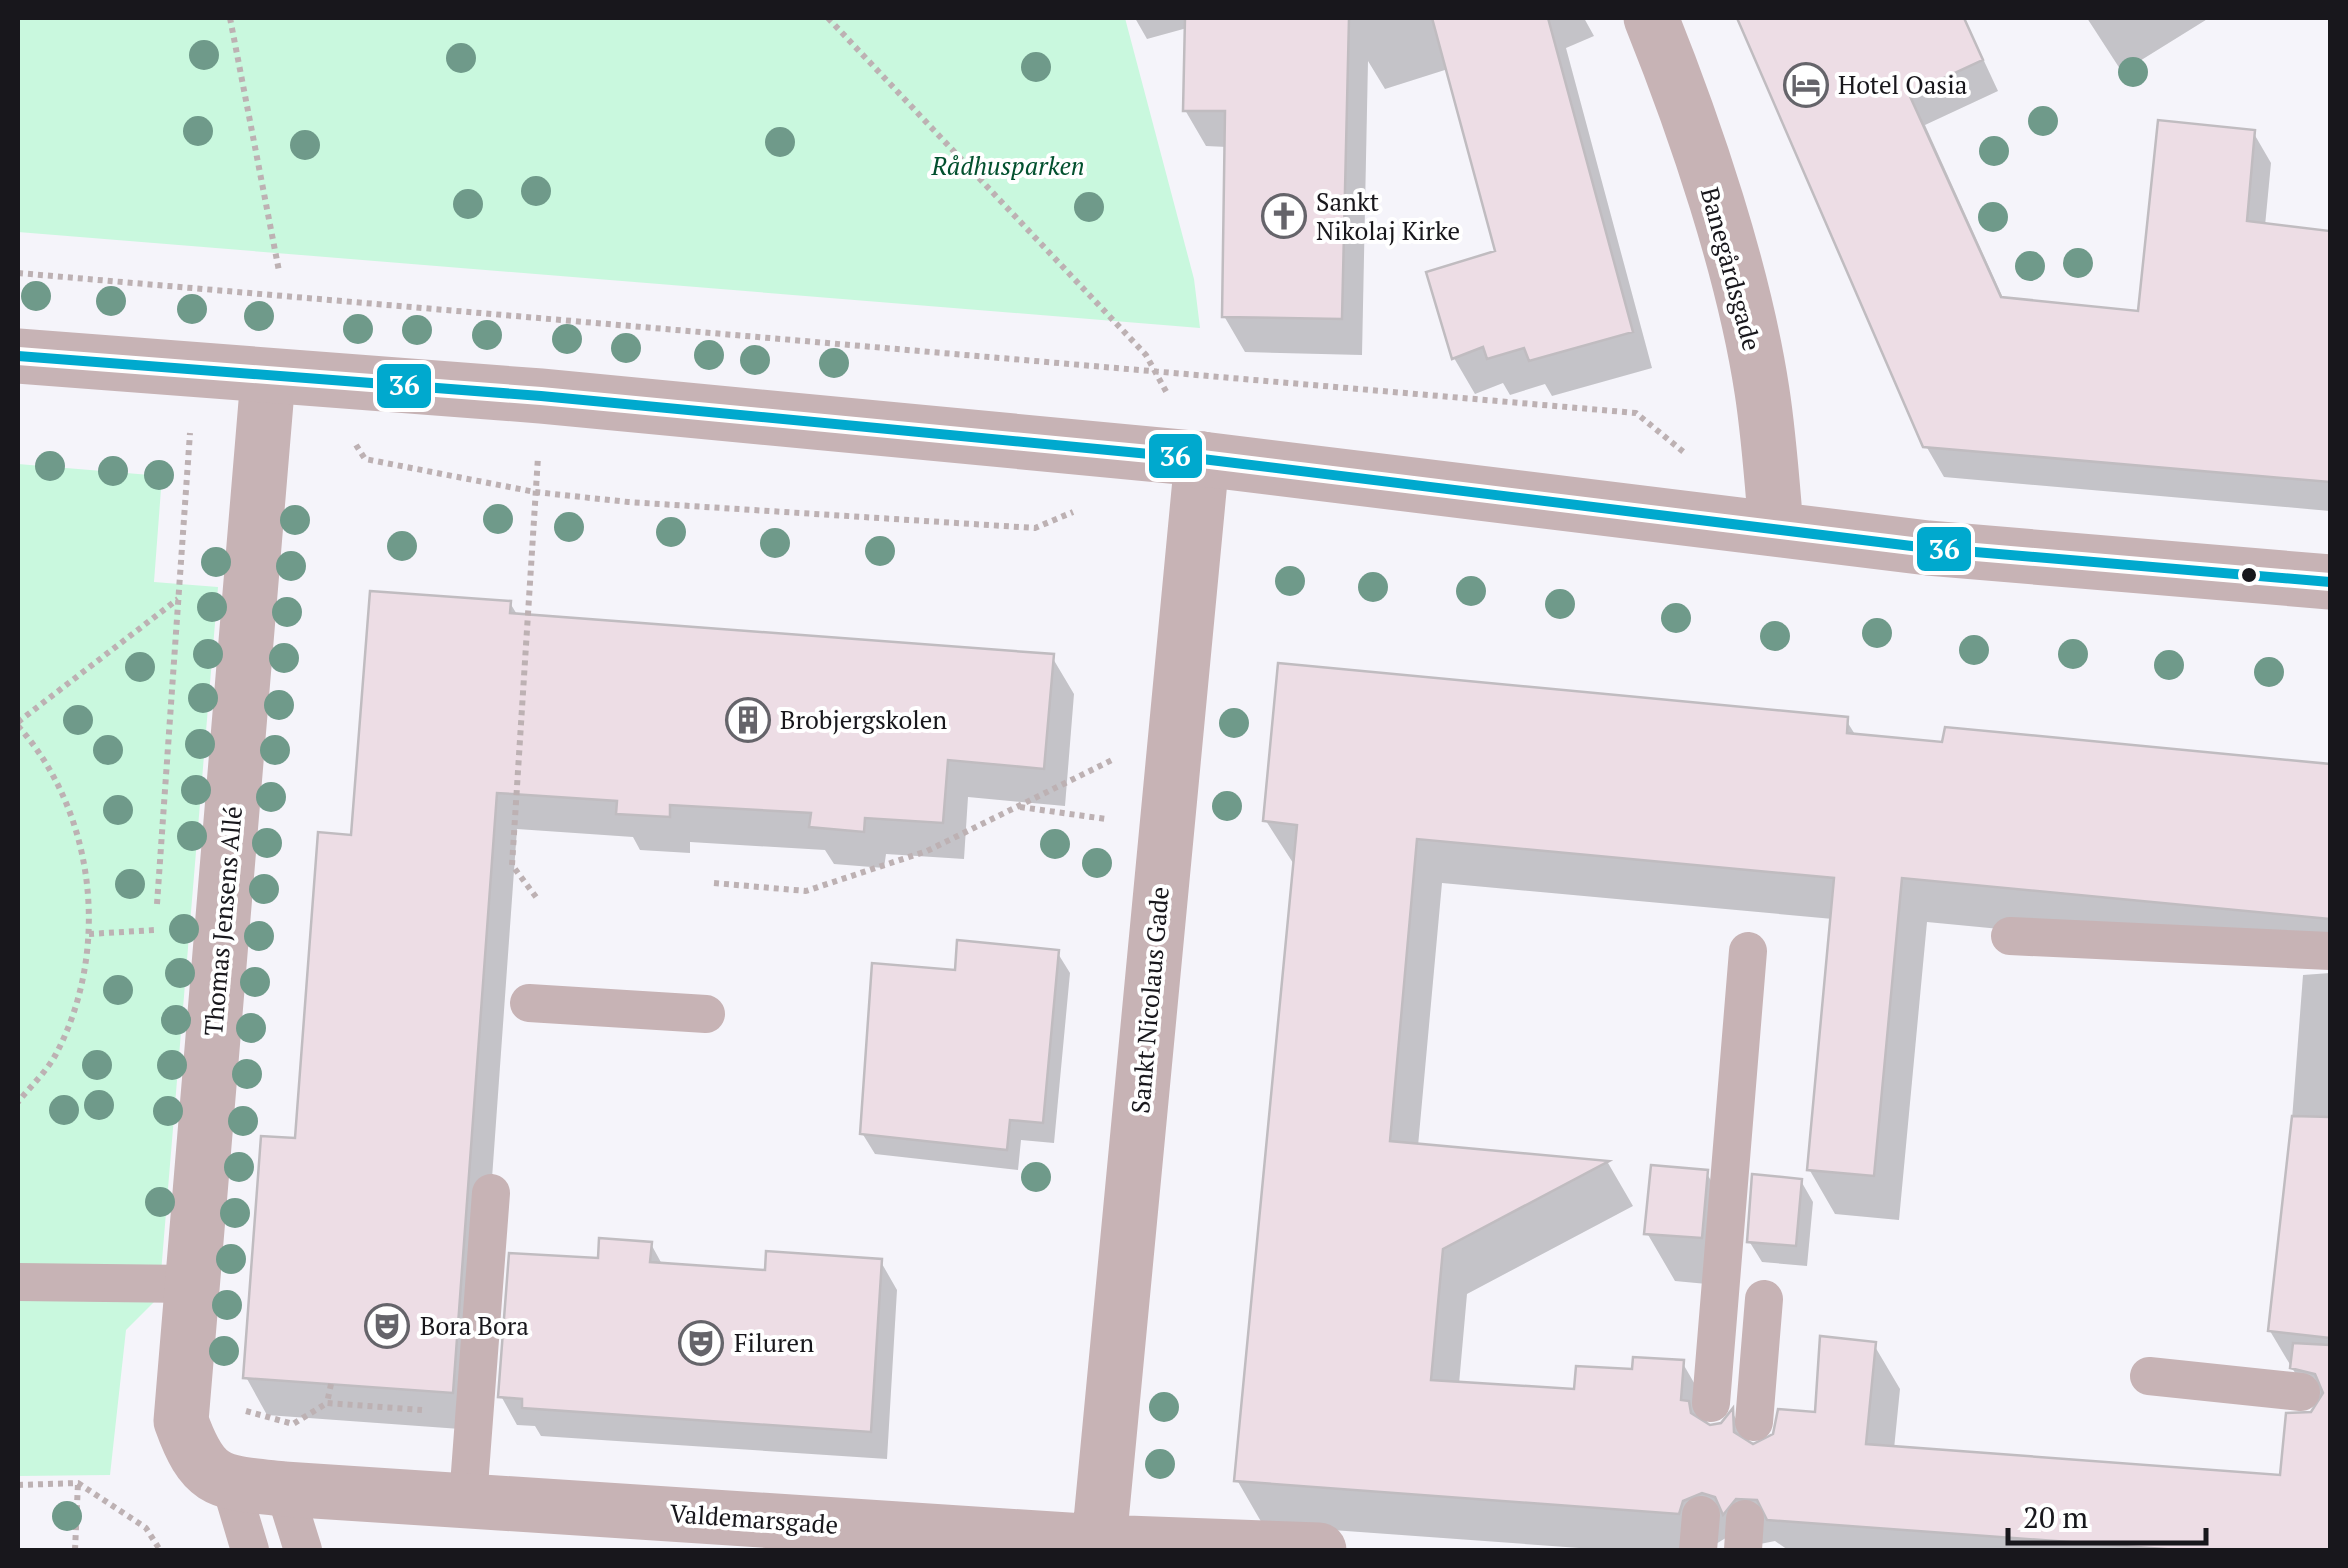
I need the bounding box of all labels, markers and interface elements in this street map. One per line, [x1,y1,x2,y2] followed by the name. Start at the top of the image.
[1783,62,1829,108] hotel icon: Hotel Oasia
[1838,68,1968,101] place label: Hotel Oasia
[930,149,1085,182] park label: Rådhusparken
[1694,184,1769,354] street label: Banegårdsgade
[1316,185,1460,247] place label: Sankt Nikolaj Kirke
[1261,193,1307,239] church icon: Sankt Nikolaj Kirke
[375,362,433,410] line badge: 36
[388,366,420,403] text: 36
[1147,432,1204,480] line badge: 36
[1159,437,1191,474] text: 36
[1915,525,1973,573] line badge: 36
[1928,530,1960,567] text: 36
[2239,565,2259,585] unlabelled marker
[725,697,771,743] building icon: Brobjergskolen
[780,703,947,736] place label: Brobjergskolen
[196,805,249,1037] street label: Thomas Jensens Allé
[1123,885,1176,1115] street label: Sankt Nicolaus Gade
[364,1303,410,1349] theatre icon: Bora Bora
[420,1309,529,1342] place label: Bora Bora
[678,1320,724,1366] theatre icon: Filuren
[734,1326,814,1359] place label: Filuren
[2008,1483,2206,1545] scale bar
[669,1496,839,1541] street label: Valdemarsgade
[2023,1497,2088,1537] text: 20 m

